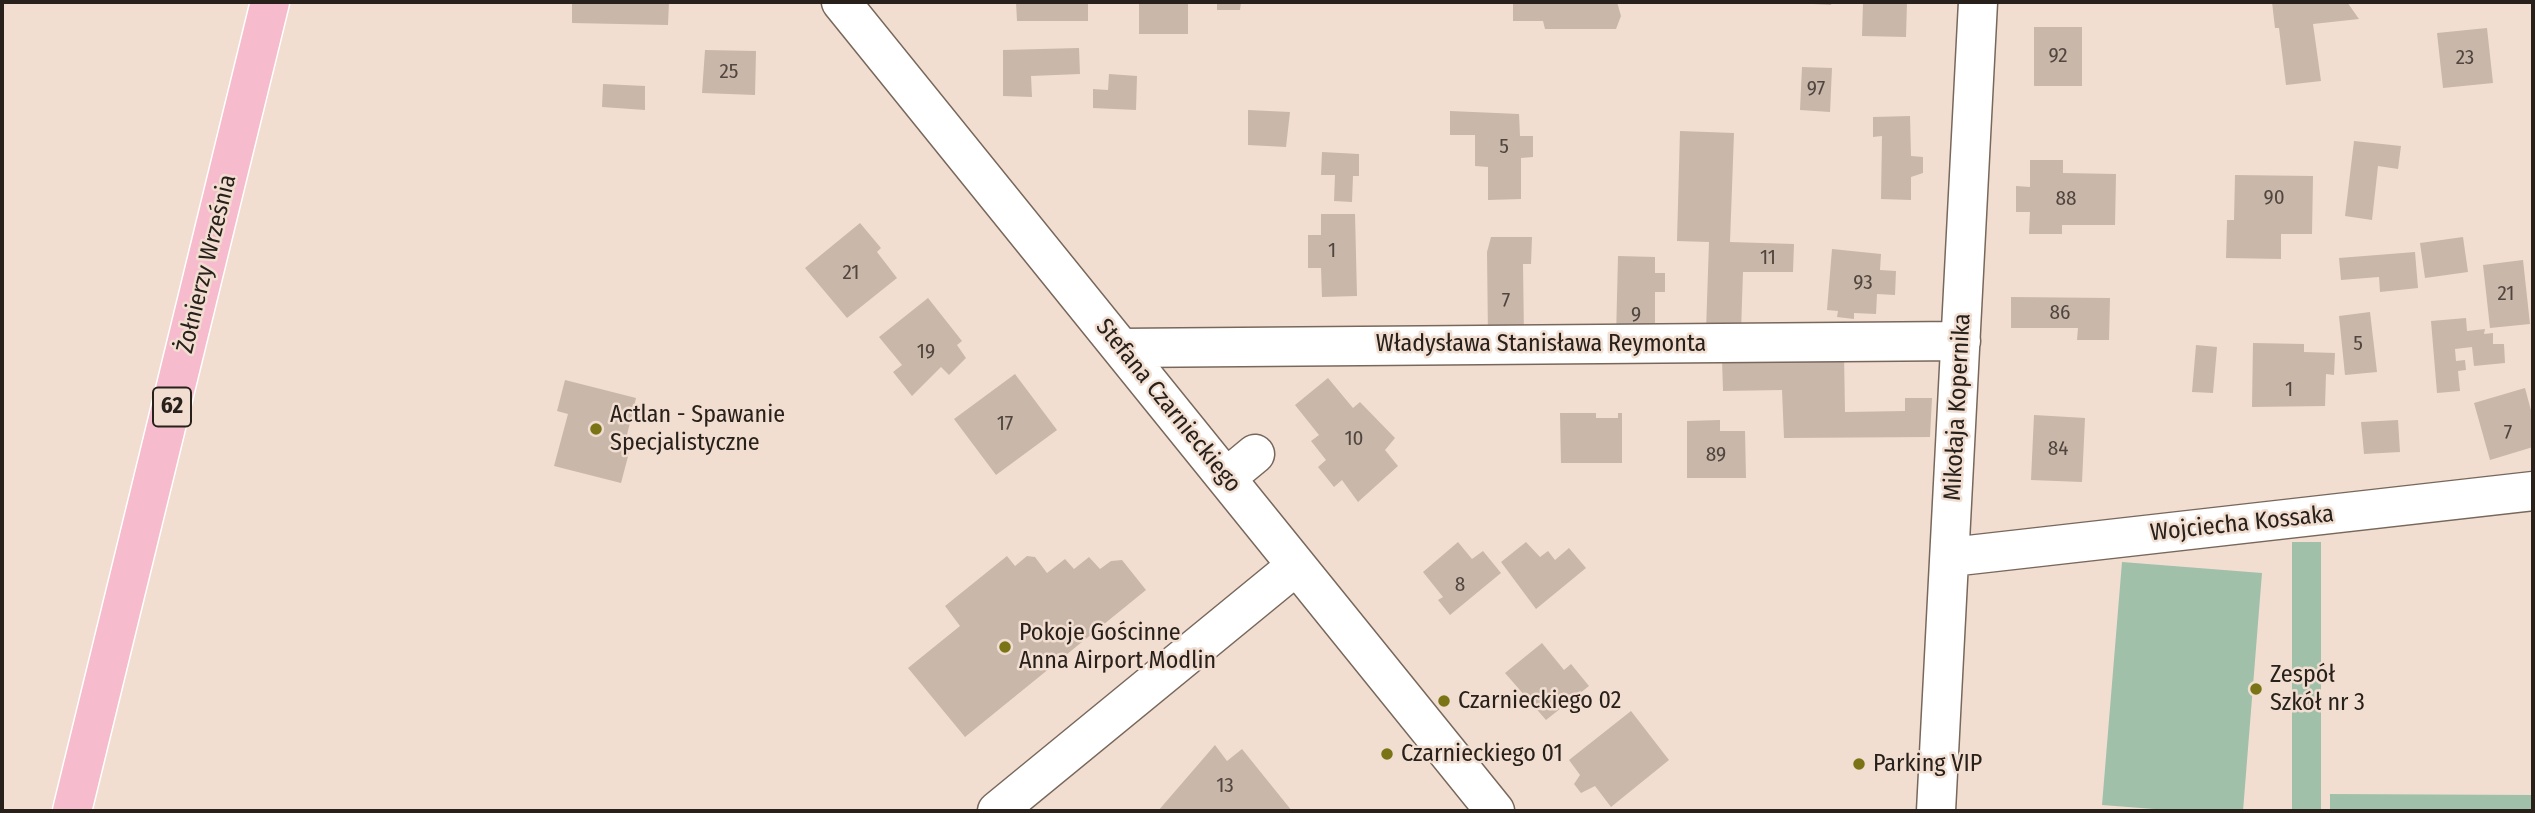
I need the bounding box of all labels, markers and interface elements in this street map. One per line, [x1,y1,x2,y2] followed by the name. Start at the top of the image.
[2048,43,2068,69] house number: 92
[2456,45,2474,71] house number: 23
[720,59,738,85] house number: 25
[1807,76,1825,102] house number: 97
[1499,134,1509,160] house number: 5
[171,172,243,356] street label: Żołnierzy Września
[2263,185,2285,211] house number: 90
[2056,186,2076,212] house number: 88
[1328,238,1336,264] house number: 1
[1760,245,1776,271] house number: 11
[843,260,859,286] house number: 21
[1853,270,1873,296] house number: 93
[2498,281,2514,307] house number: 21
[1502,288,1510,314] house number: 7
[2050,300,2070,326] house number: 86
[1631,302,1641,328] house number: 9
[1089,313,1247,499] street label: Stefana Czarnieckiego
[1939,313,1977,501] street label: Mikołaja Kopernika
[1376,330,1706,358] street label: Władysława Stanisława Reymonta
[2353,331,2363,357] house number: 5
[917,339,935,365] house number: 19
[2285,377,2293,403] house number: 1
[153,388,191,426] road number: 62
[610,401,785,457] place label: Actlan - Spawanie Specjalistyczne
[997,411,1013,437] house number: 17
[2504,420,2512,446] house number: 7
[588,421,604,437] marker: Actlan - Spawanie Specjalistyczne
[1344,426,1364,452] house number: 10
[2048,436,2068,462] house number: 84
[1706,442,1726,468] house number: 89
[2149,500,2335,548] street label: Wojciecha Kossaka
[1455,572,1465,598] house number: 8
[1019,619,1216,675] place label: Pokoje Gościnne Anna Airport Modlin
[997,639,1013,655] marker: Pokoje Gościnne Anna Airport Modlin
[2270,661,2365,717] place label: Zespół Szkół nr 3
[2248,681,2264,697] marker: Zespół Szkół nr 3
[1458,687,1621,715] place label: Czarnieckiego 02
[1436,693,1452,709] marker: Czarnieckiego 02
[1401,740,1563,768] place label: Czarnieckiego 01
[1379,746,1395,762] marker: Czarnieckiego 01
[1873,750,1982,778] place label: Parking VIP
[1851,756,1867,772] marker: Parking VIP
[1216,773,1234,799] house number: 13

